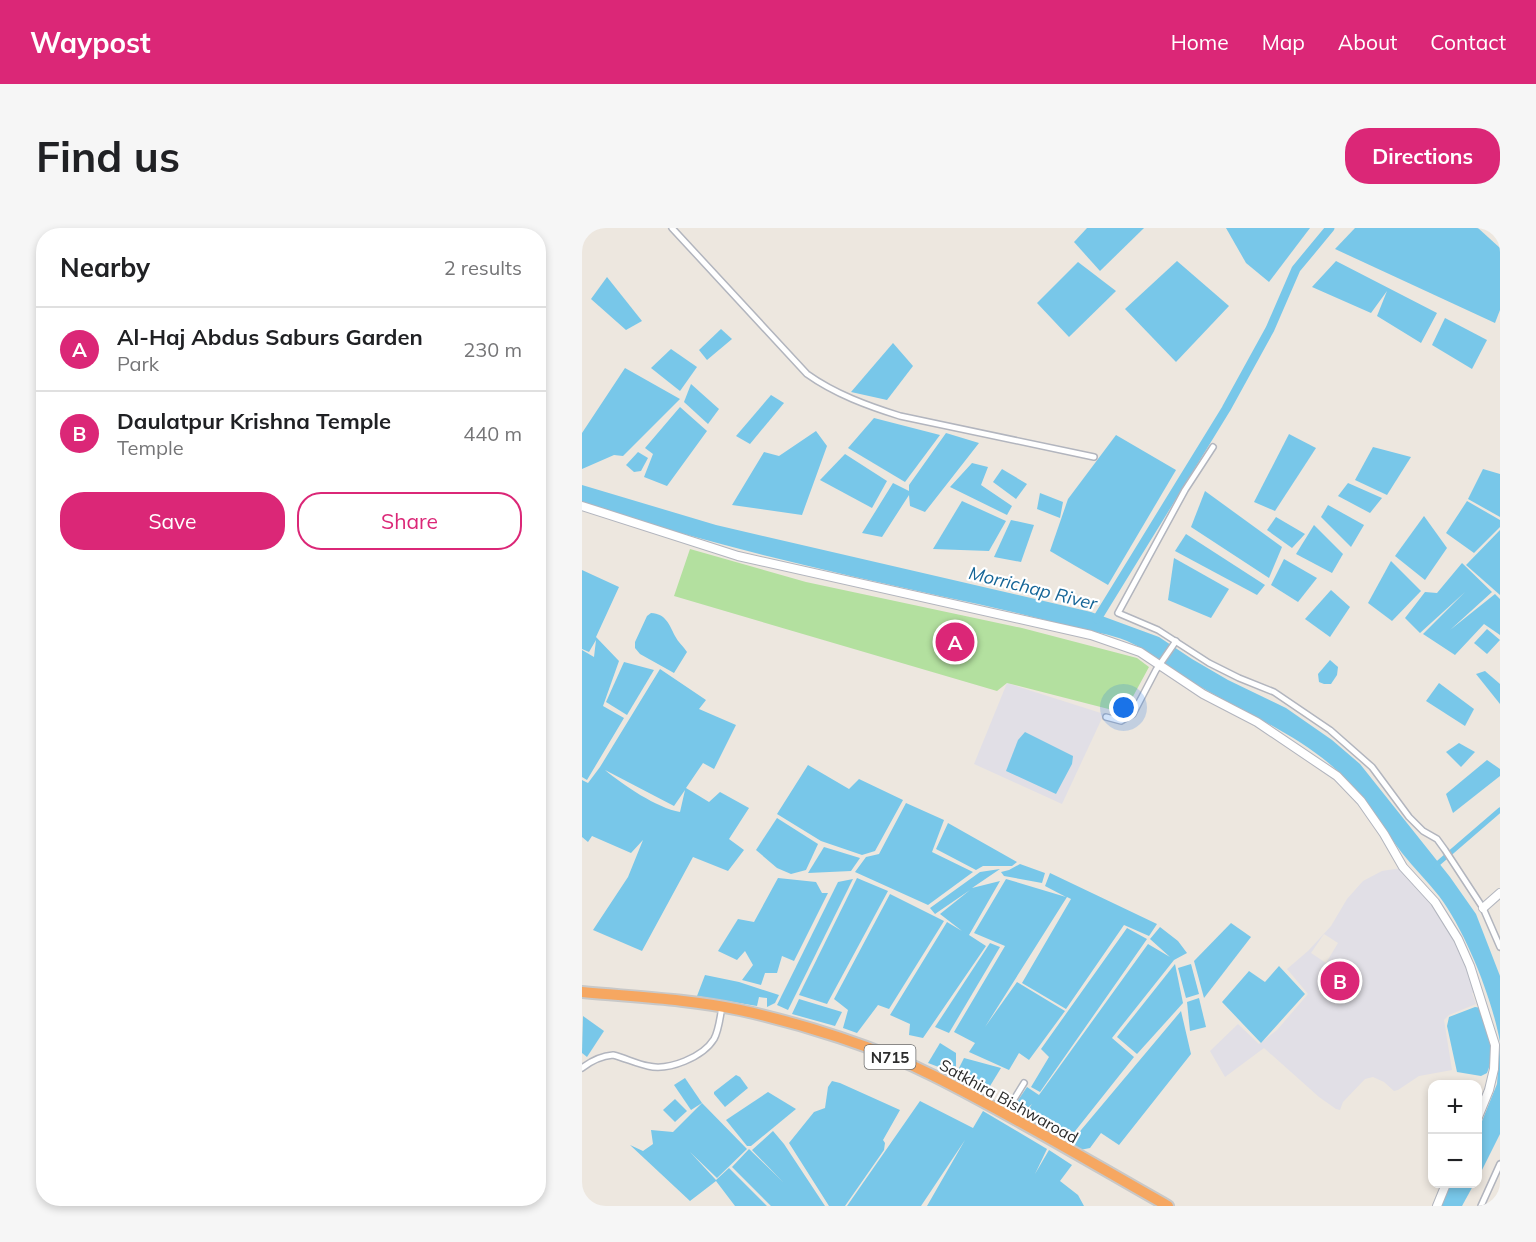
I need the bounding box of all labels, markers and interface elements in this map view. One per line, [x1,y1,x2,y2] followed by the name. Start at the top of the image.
[30,25,151,60] text: Waypost
[1171,29,1229,55] text: Home
[1262,29,1305,55] text: Map
[1338,29,1397,55] text: About
[1430,29,1506,55] text: Contact
[1345,128,1500,184] button: Directions
[36,130,180,183] text: Find us
[60,251,150,284] text: Nearby
[444,255,522,280] text: 2 results
[117,323,423,351] text: Al-Haj Abdus Saburs Garden
[72,337,87,362] text: A
[463,337,522,362] text: 230 m
[117,351,159,376] text: Park
[117,407,391,435] text: Daulatpur Krishna Temple
[73,421,86,446] text: B
[463,421,522,446] text: 440 m
[117,435,184,460] text: Temple
[60,492,285,550] button: Save
[297,492,522,550] button: Share
[967,561,1101,615] water label: Morrichap River
[936,620,974,664] pin: A
[1109,693,1138,722] your location
[1320,958,1359,1004] pin: B
[864,1045,916,1069] road number: N715
[936,1055,1082,1147] street label: Satkhira Bishwaroad
[1428,1080,1482,1188] map controls
[1428,1080,1482,1134] button: +
[1428,1134,1482,1188] button: −

